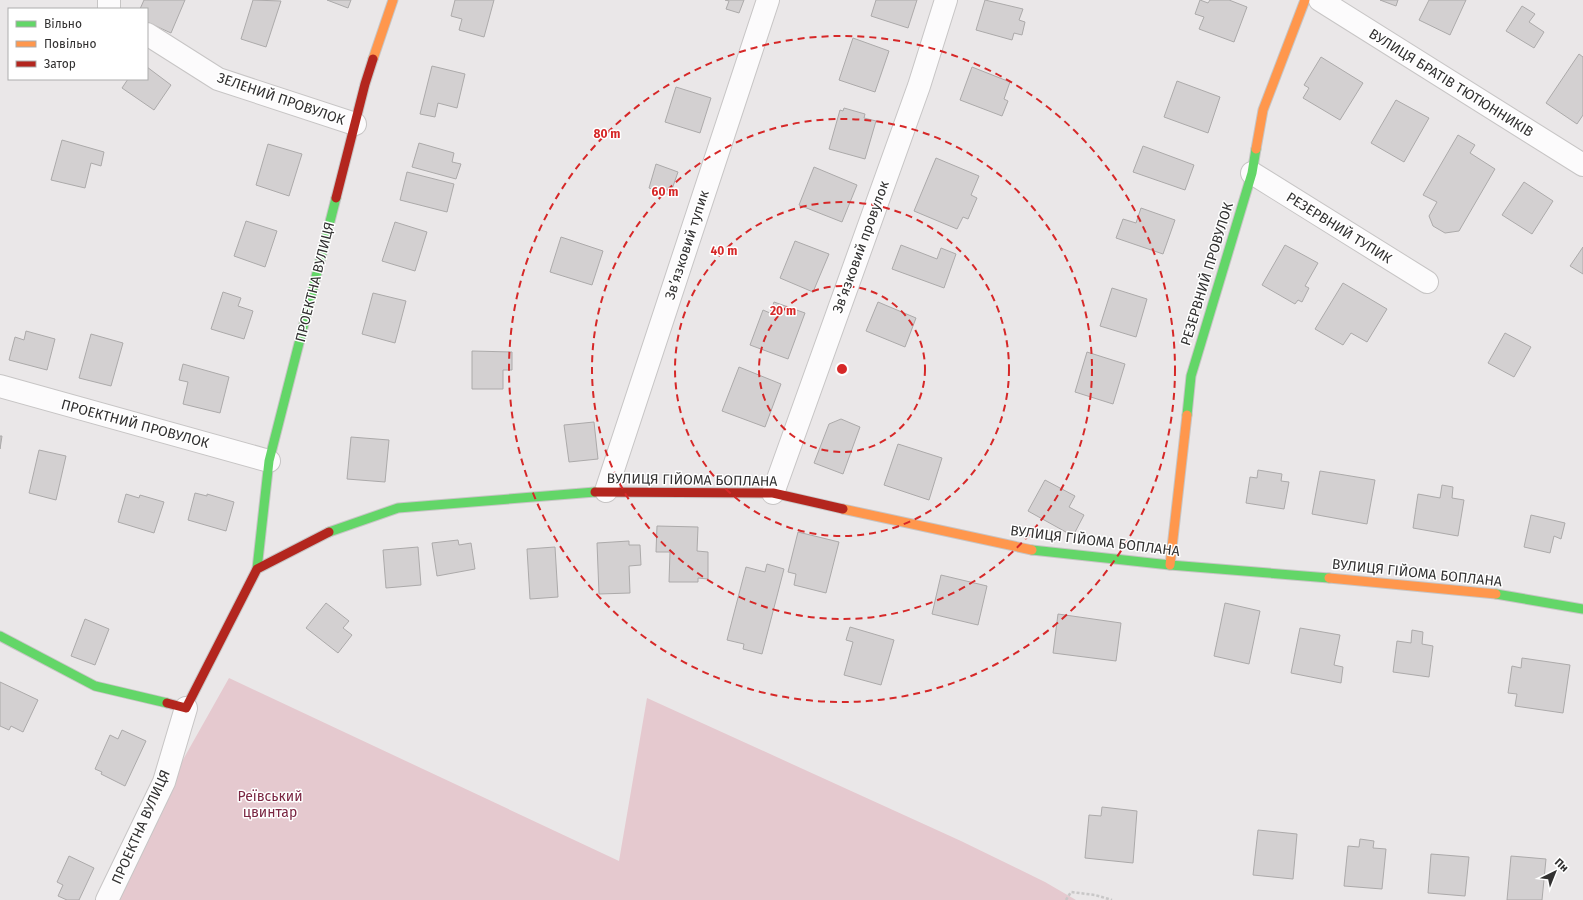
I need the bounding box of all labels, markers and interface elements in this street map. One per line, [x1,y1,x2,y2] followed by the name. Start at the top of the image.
[8,8,148,80] legend
[44,17,82,31] text: Вільно
[1366,25,1536,141] street label: ВУЛИЦЯ БРАТІВ ТЮТЮННИКІВ
[44,37,97,51] text: Повільно
[44,57,76,71] text: Затор
[215,69,348,129] street label: ЗЕЛЕНИЙ ПРОВУЛОК
[594,127,620,141] text: 80 m
[829,178,893,315] street label: Звʼязковий провулок
[652,185,678,199] text: 60 m
[661,187,713,302] street label: Звʼязковий тупик
[1283,189,1396,268] street label: РЕЗЕРВНИЙ ТУПИК
[1177,200,1237,348] street label: РЕЗЕРВНИЙ ПРОВУЛОК
[292,220,338,344] street label: ПРОЕКТНА ВУЛИЦЯ
[711,244,737,258] text: 40 m
[770,304,796,318] text: 20 m
[835,362,849,376] centre of rings
[59,396,212,452] street label: ПРОЕКТНИЙ ПРОВУЛОК
[606,470,778,490] street label: ВУЛИЦЯ ГІЙОМА БОПЛАНА
[1009,522,1181,560] street label: ВУЛИЦЯ ГІЙОМА БОПЛАНА
[1331,556,1503,590] street label: ВУЛИЦЯ ГІЙОМА БОПЛАНА
[108,767,174,887] street label: ПРОЕКТНА ВУЛИЦЯ
[237,788,303,821] park label: Реївський цвинтар
[1535,852,1575,892] north arrow
[1552,856,1571,874] text: Пн

